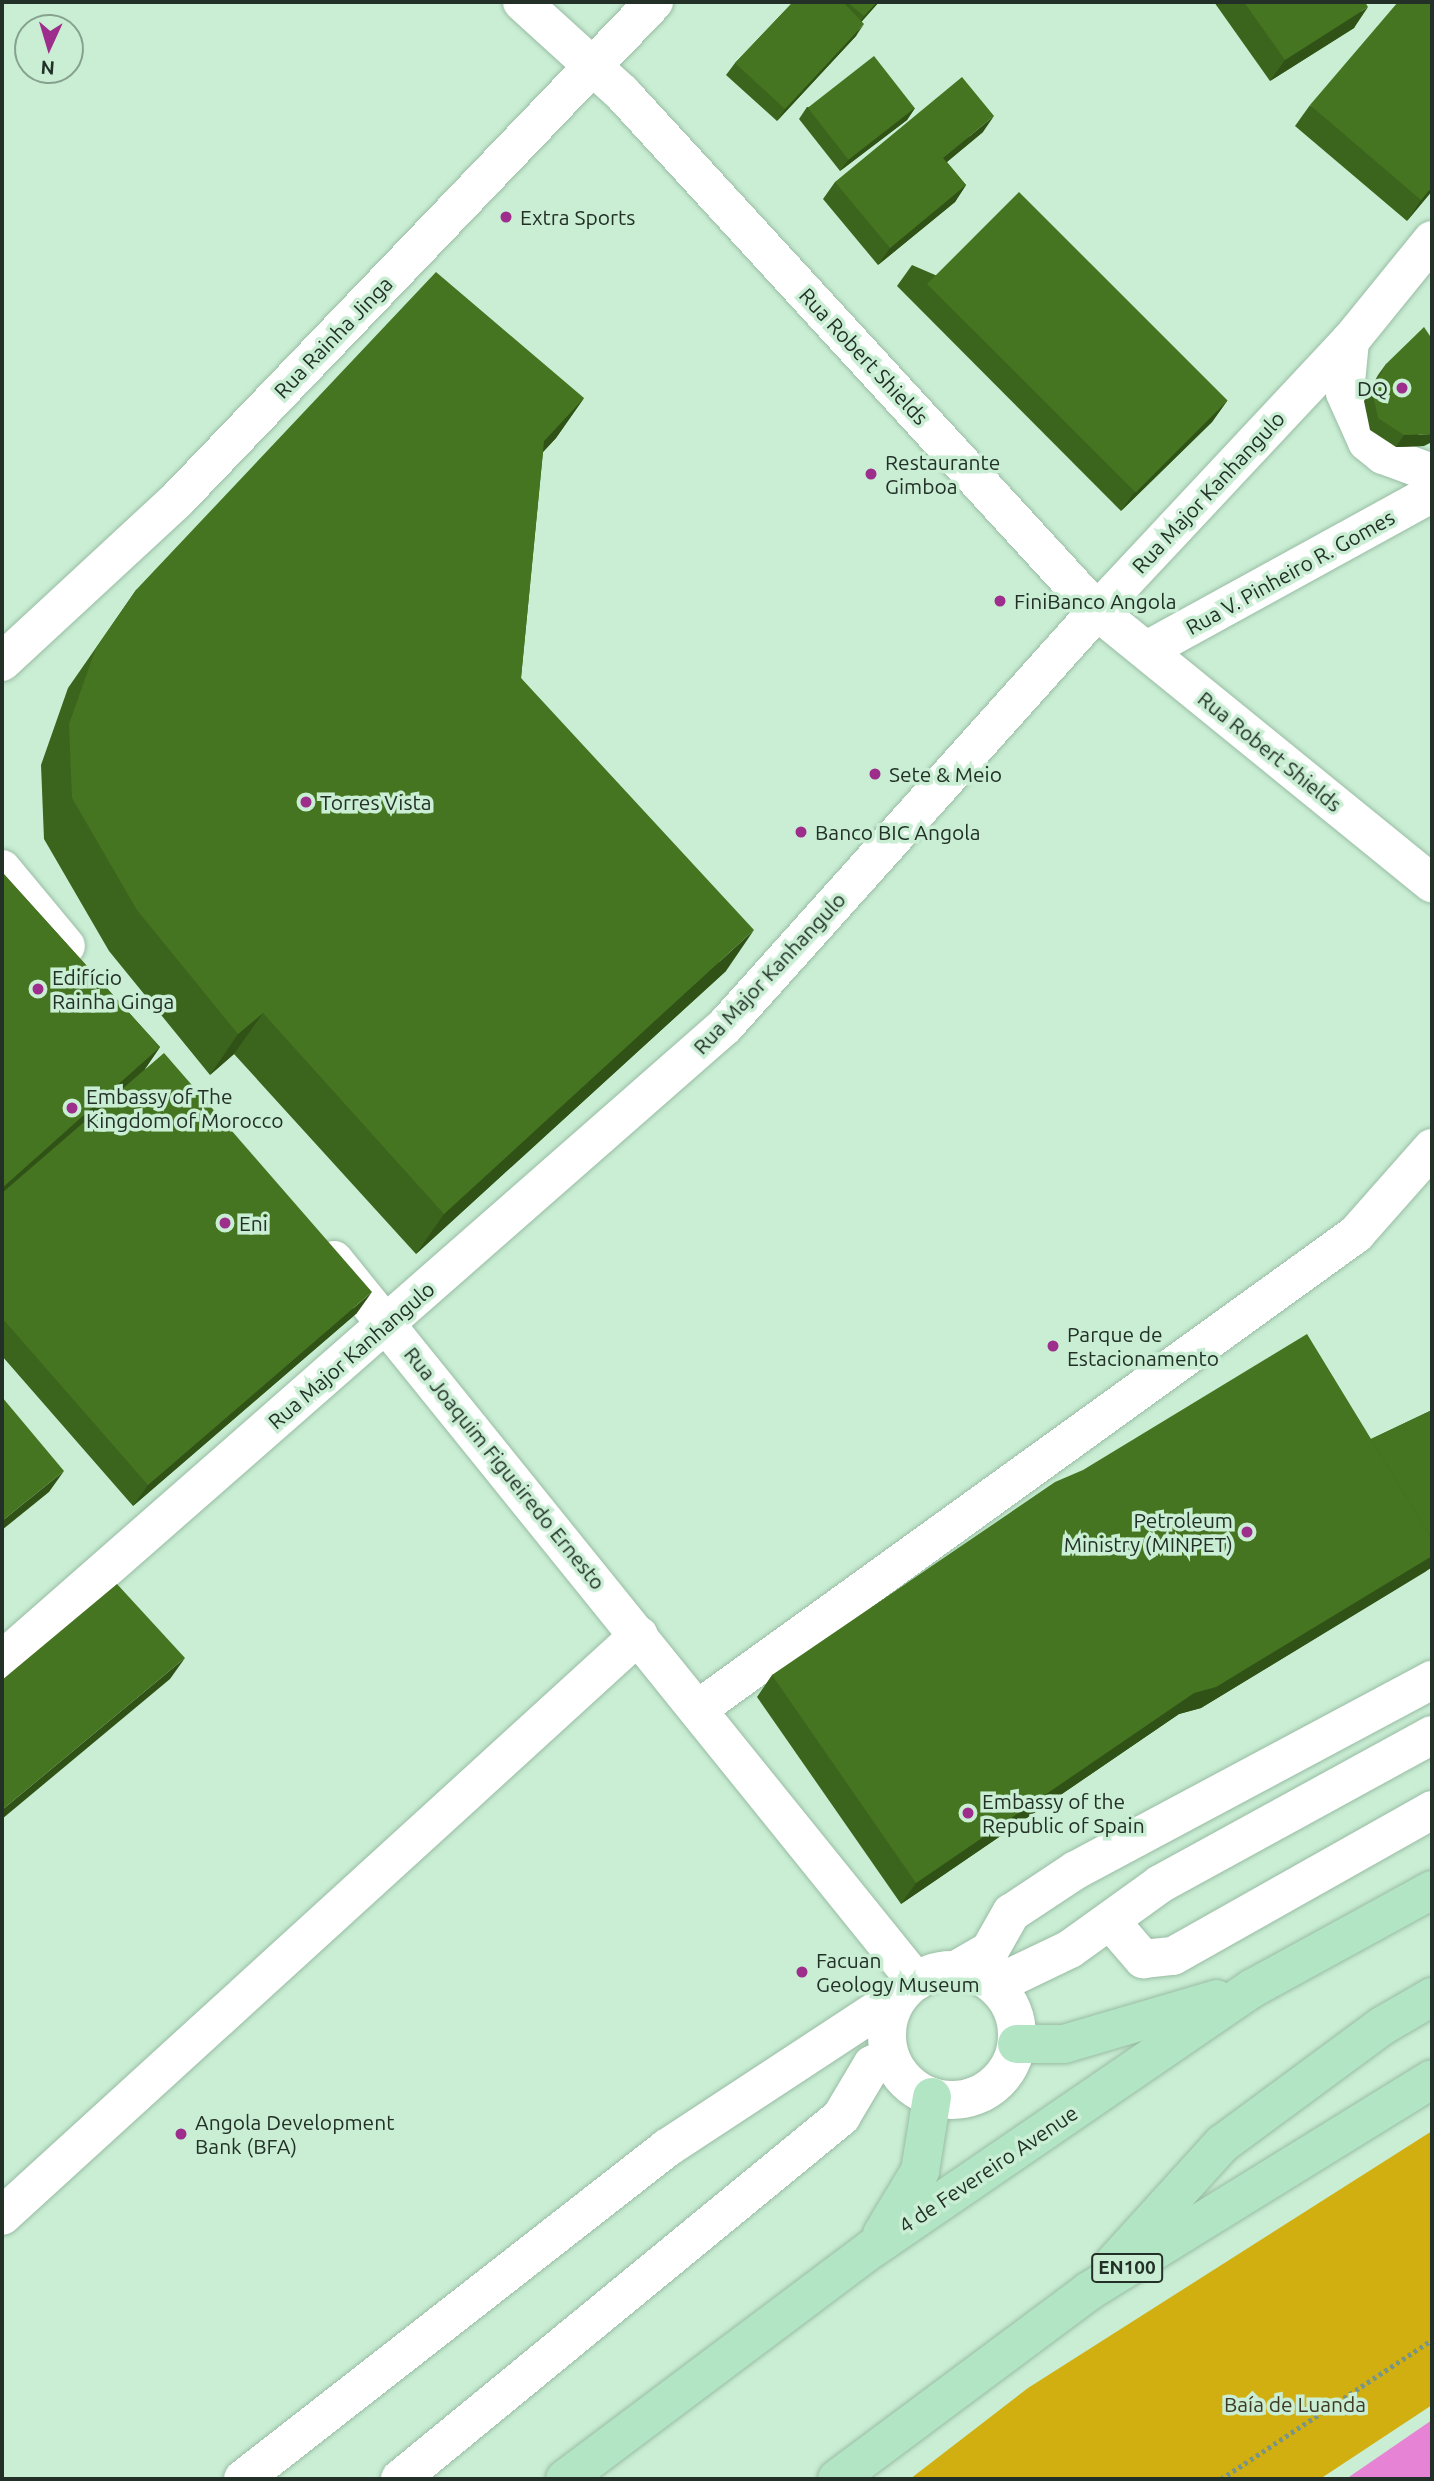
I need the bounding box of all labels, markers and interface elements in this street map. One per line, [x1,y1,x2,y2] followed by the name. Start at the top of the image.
[14,14,84,84] north arrow
[40,56,56,79] text: N
[520,204,635,230] place label: Extra Sports
[498,209,514,225] marker: Extra Sports
[269,271,397,403] street label: Rua Rainha Jinga
[794,283,934,429] street label: Rua Robert Shields
[1357,375,1388,401] place label: DQ
[1394,380,1410,396] marker: DQ
[1126,406,1290,578] street label: Rua Major Kanhangulo
[885,449,1000,499] place label: Restaurante Gimboa
[863,466,879,482] marker: Restaurante Gimboa
[1181,504,1399,640] street label: Rua V. Pinheiro R. Gomes
[1014,588,1176,614] place label: FiniBanco Angola
[992,593,1008,609] marker: FiniBanco Angola
[1193,685,1347,817] street label: Rua Robert Shields
[889,761,1002,787] place label: Sete & Meio
[867,766,883,782] marker: Sete & Meio
[320,789,432,815] place label: Torres Vista
[298,794,314,810] marker: Torres Vista
[815,819,981,845] place label: Banco BIC Angola
[793,824,809,840] marker: Banco BIC Angola
[687,887,851,1059] street label: Rua Major Kanhangulo
[52,964,174,1014] place label: Edifício Rainha Ginga
[30,981,46,997] marker: Edifício Rainha Ginga
[86,1083,283,1133] place label: Embassy of The Kingdom of Morocco
[64,1100,80,1116] marker: Embassy of The Kingdom of Morocco
[239,1210,268,1236] place label: Eni
[217,1215,233,1231] marker: Eni
[263,1276,439,1434] street label: Rua Major Kanhangulo
[1067,1321,1219,1371] place label: Parque de Estacionamento
[1045,1338,1061,1354] marker: Parque de Estacionamento
[399,1341,611,1595] street label: Rua Joaquim Figueiredo Ernesto
[1064,1507,1233,1557] place label: Petroleum Ministry (MINPET)
[1239,1524,1255,1540] marker: Petroleum Ministry (MINPET)
[982,1788,1145,1838] place label: Embassy of the Republic of Spain
[960,1805,976,1821] marker: Embassy of the Republic of Spain
[816,1947,980,1997] place label: Facuan Geology Museum
[794,1964,810,1980] marker: Facuan Geology Museum
[894,2100,1082,2238] street label: 4 de Fevereiro Avenue
[195,2109,394,2159] place label: Angola Development Bank (BFA)
[173,2126,189,2142] marker: Angola Development Bank (BFA)
[1090,2252,1164,2284] road number: EN100
[1224,2391,1366,2417] park label: Baía de Luanda

